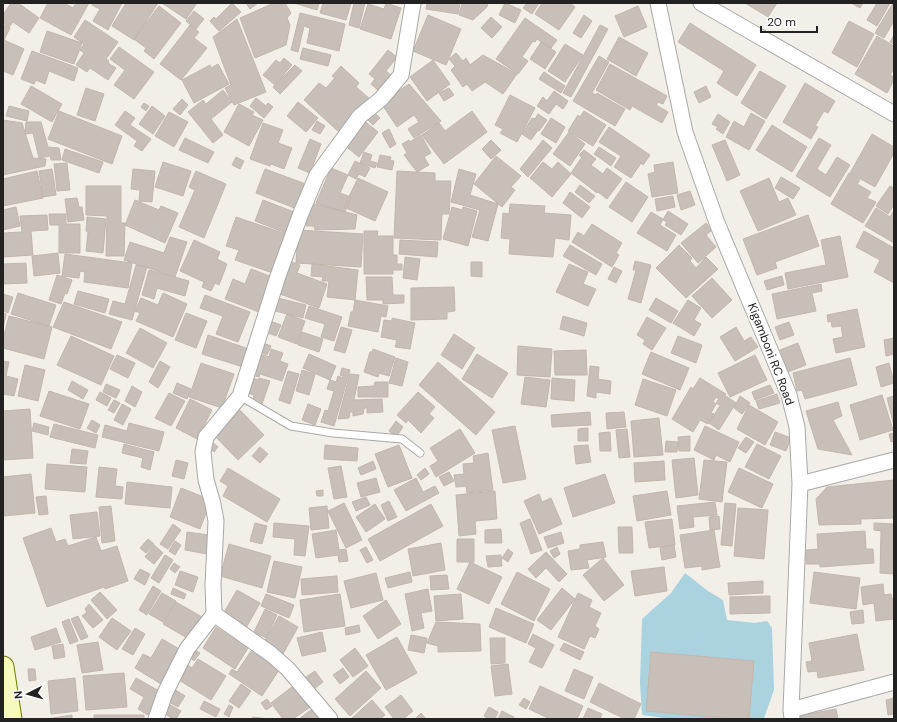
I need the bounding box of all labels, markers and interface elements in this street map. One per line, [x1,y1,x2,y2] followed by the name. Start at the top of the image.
[761,8,817,34] scale bar
[767,14,796,30] text: 20 m
[744,301,798,407] street label: Kigamboni RC Road
[8,674,48,714] north arrow
[11,690,25,700] text: N

